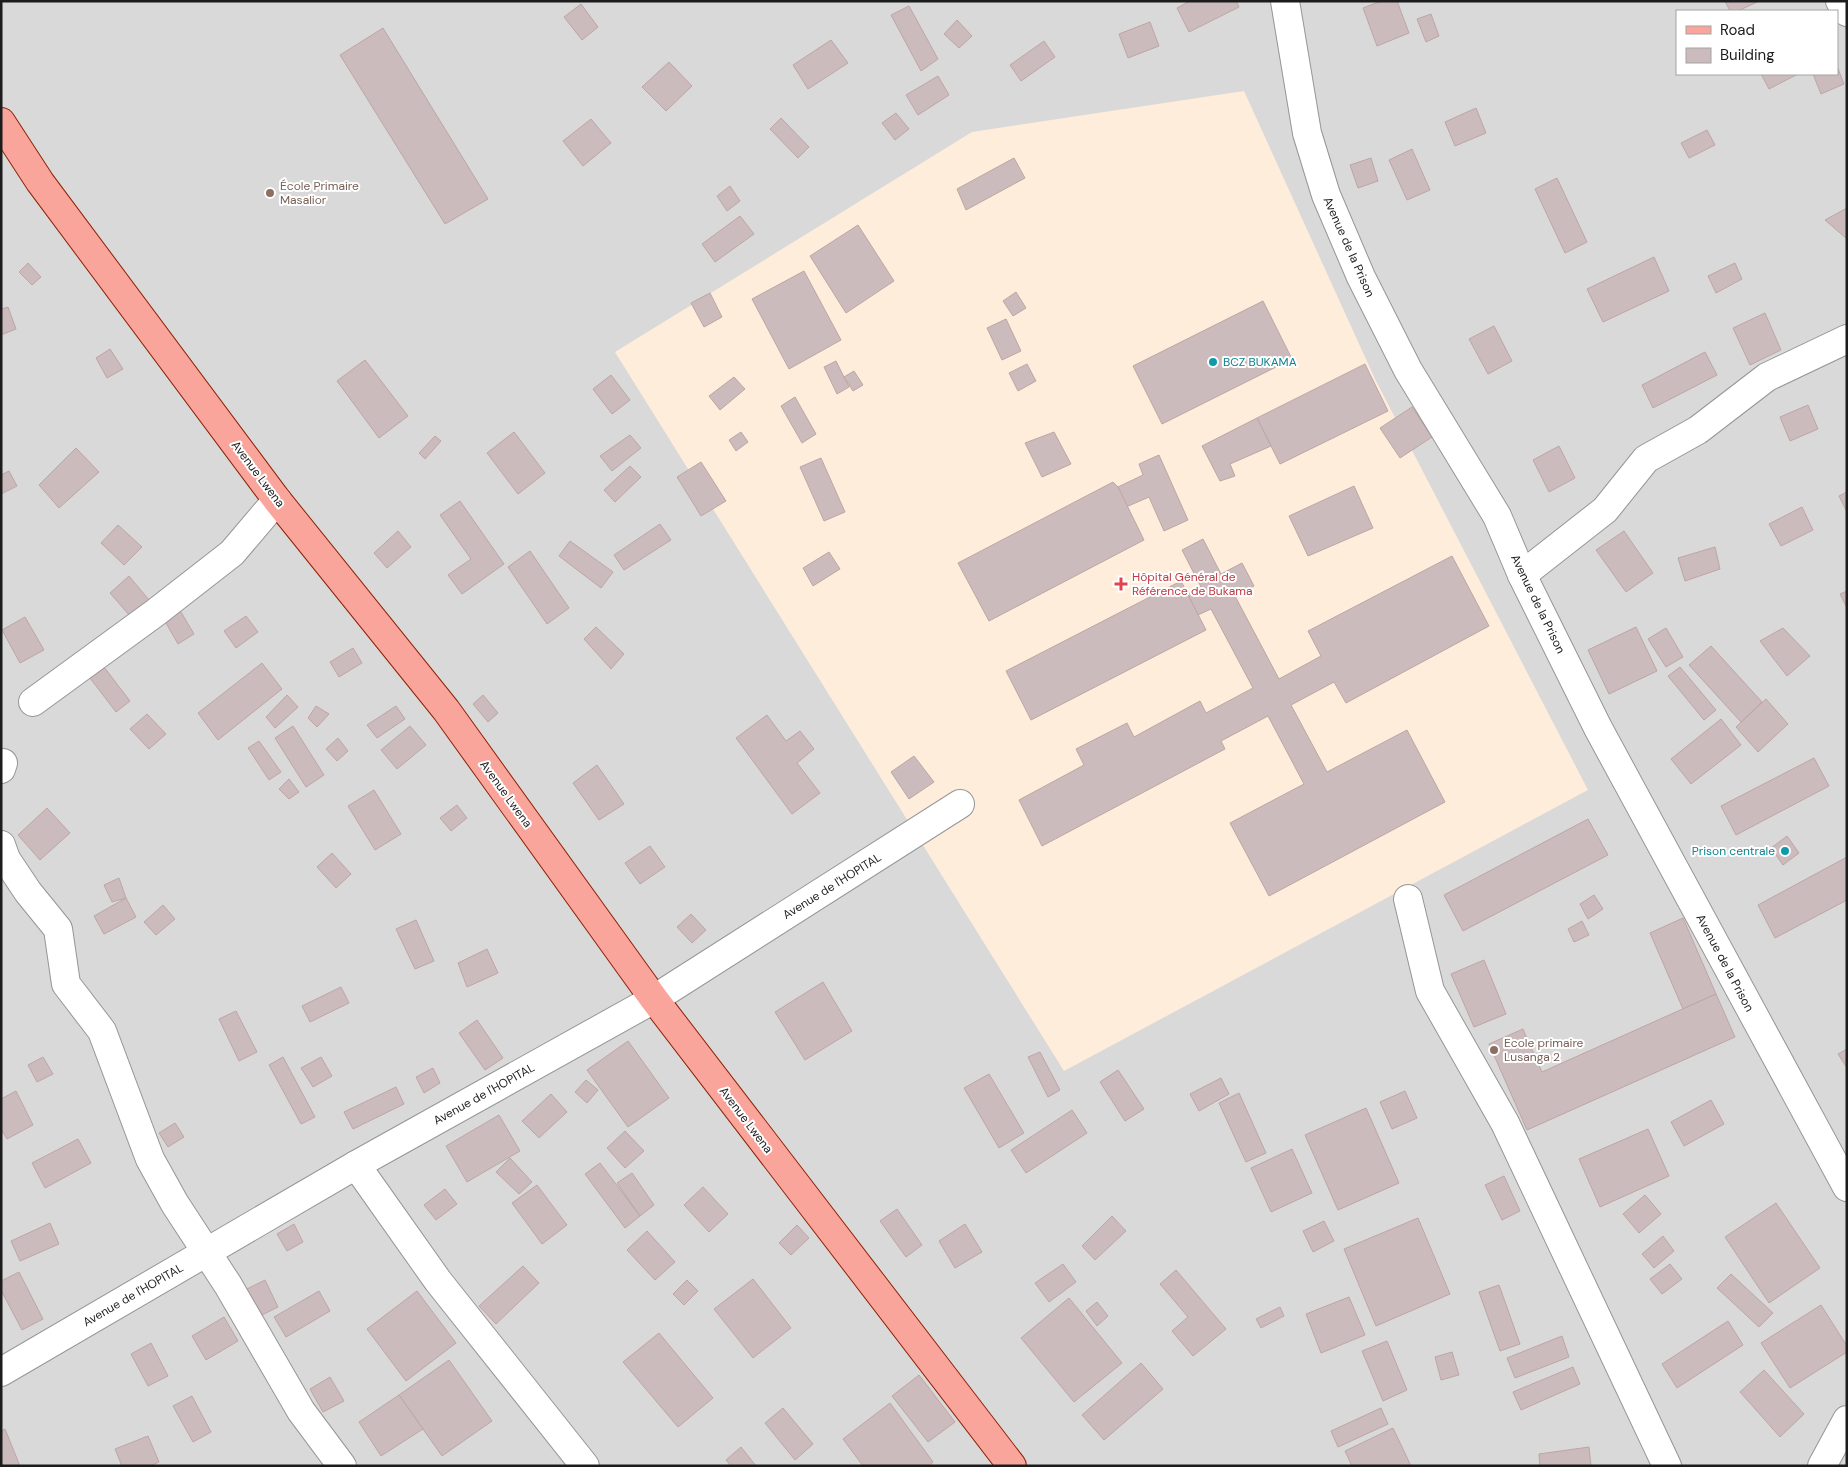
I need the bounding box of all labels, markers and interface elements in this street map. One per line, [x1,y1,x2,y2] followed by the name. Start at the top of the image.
[1676,10,1838,75] legend
[1720,20,1755,40] text: Road
[1720,45,1775,65] text: Building
[280,178,359,208] place label: École Primaire Masalior
[264,187,276,199] marker: École Primaire Masalior
[1320,194,1378,300] street label: Avenue de la Prison
[1223,354,1297,370] place label: BCZ BUKAMA
[1207,356,1219,368] marker: BCZ BUKAMA
[228,438,288,510] street label: Avenue Lwena
[1507,552,1569,656] street label: Avenue de la Prison
[1132,569,1252,599] place label: Hôpital Général de Référence de Bukama
[1114,577,1128,591] marker: Hôpital Général de Référence de Bukama
[476,757,536,831] street label: Avenue Lwena
[1692,843,1775,859] place label: Prison centrale
[1779,845,1791,857] marker: Prison centrale
[780,849,884,923] street label: Avenue de l'HOPITAL
[1693,911,1758,1015] street label: Avenue de la Prison
[1504,1035,1584,1065] place label: Ecole primaire Lusanga 2
[1488,1044,1500,1056] marker: Ecole primaire Lusanga 2
[431,1060,537,1128] street label: Avenue de l'HOPITAL
[716,1084,776,1156] street label: Avenue Lwena
[80,1260,186,1330] street label: Avenue de l'HOPITAL

